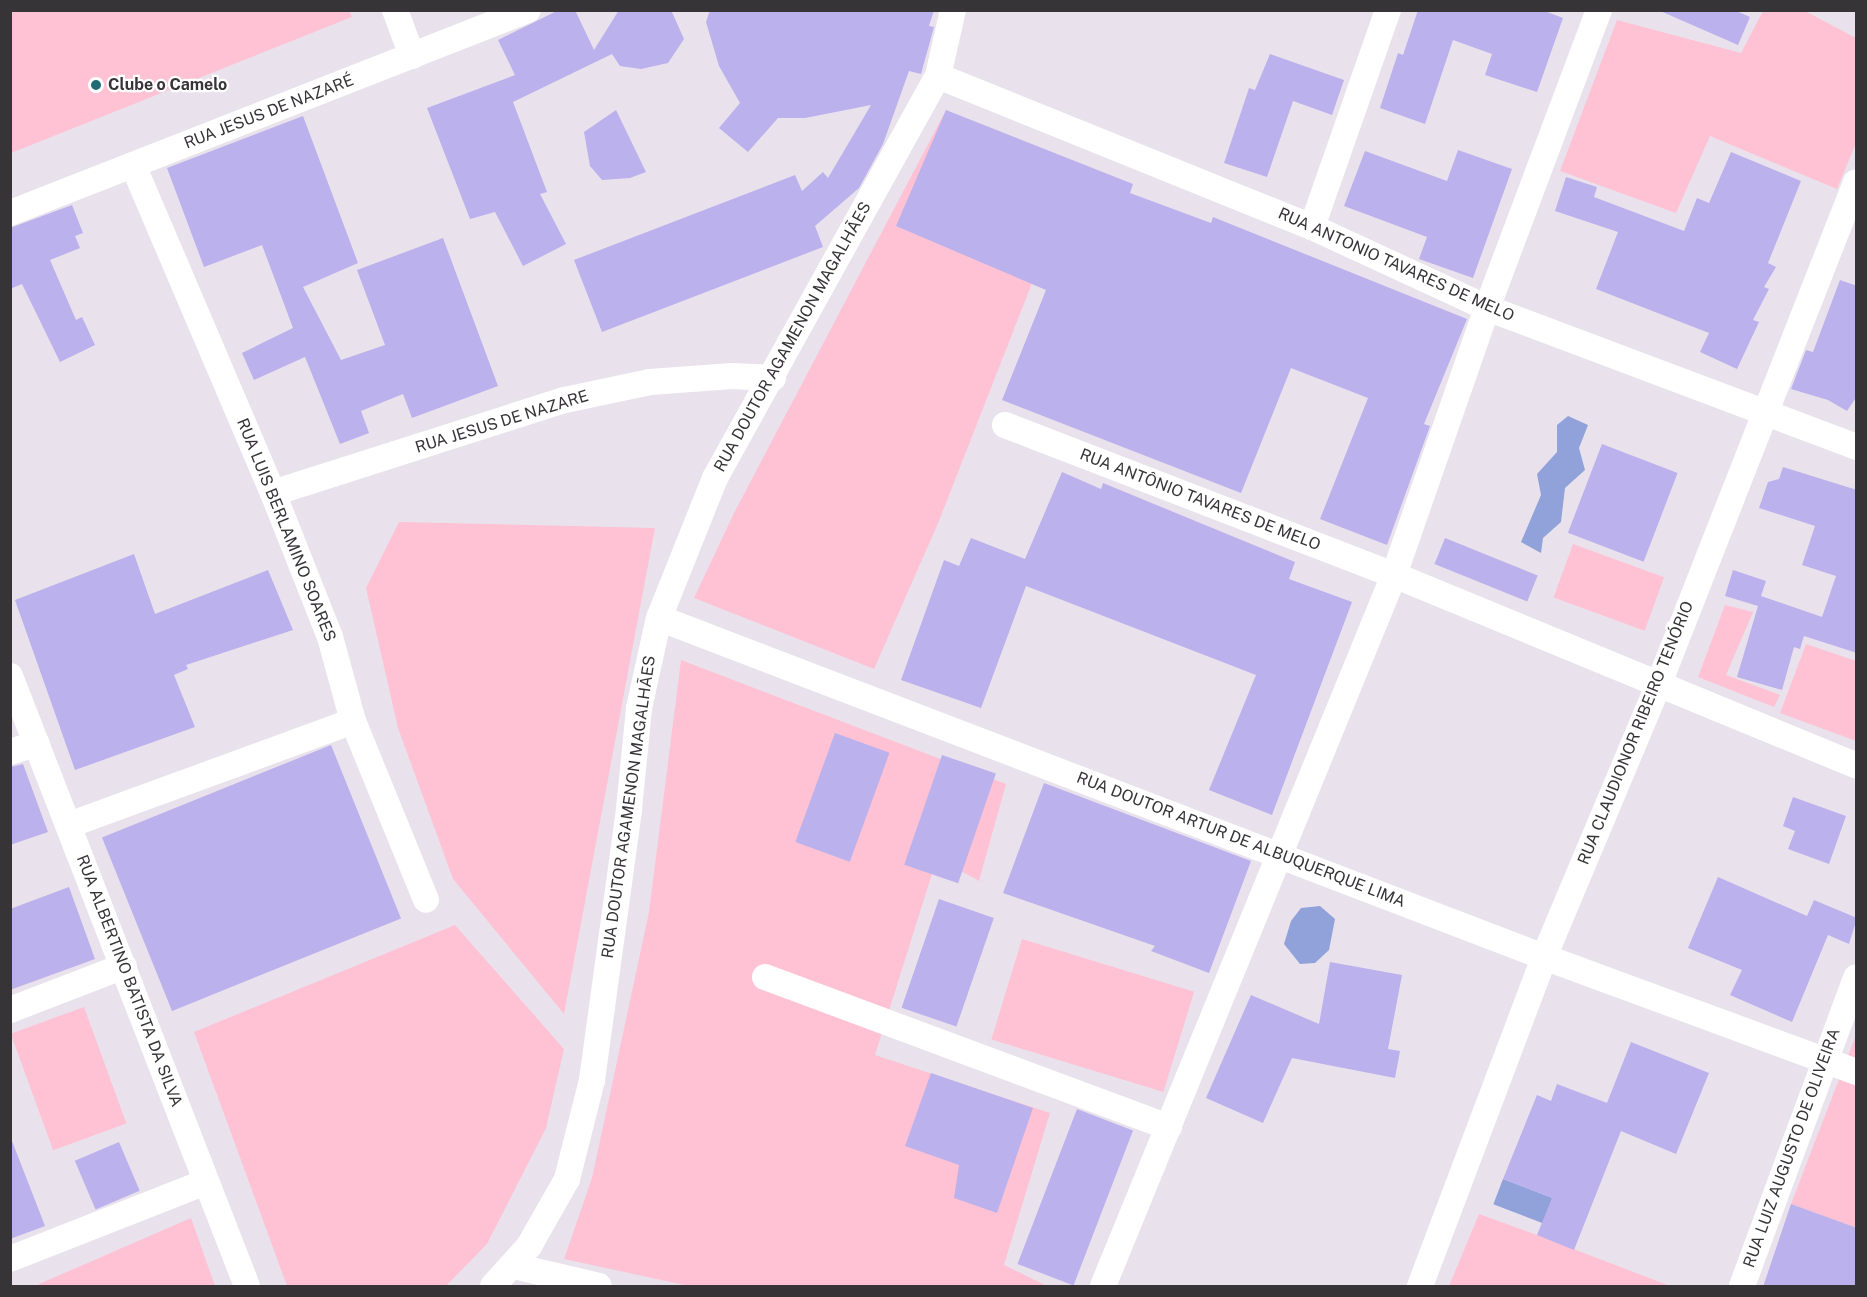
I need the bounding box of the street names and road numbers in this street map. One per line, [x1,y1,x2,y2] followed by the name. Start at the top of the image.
[182,71,356,153] street label: RUA JESUS DE NAZARÉ
[711,199,875,475] street label: RUA DOUTOR AGAMENON MAGALHÃES
[1275,204,1517,326] street label: RUA ANTONIO TAVARES DE MELO
[413,387,591,457] street label: RUA JESUS DE NAZARE
[232,416,340,644] street label: RUA LUIS BERLAMINO SOARES
[1077,445,1323,555] street label: RUA ANTÔNIO TAVARES DE MELO
[1574,599,1698,867] street label: RUA CLAUDIONOR RIBEIRO TENÓRIO
[598,654,660,960] street label: RUA DOUTOR AGAMENON MAGALHÃES
[1074,768,1408,912] street label: RUA DOUTOR ARTUR DE ALBUQUERQUE LIMA
[72,852,186,1110] street label: RUA ALBERTINO BATISTA DA SILVA
[1740,1026,1844,1270] street label: RUA LUIZ AUGUSTO DE OLIVEIRA

